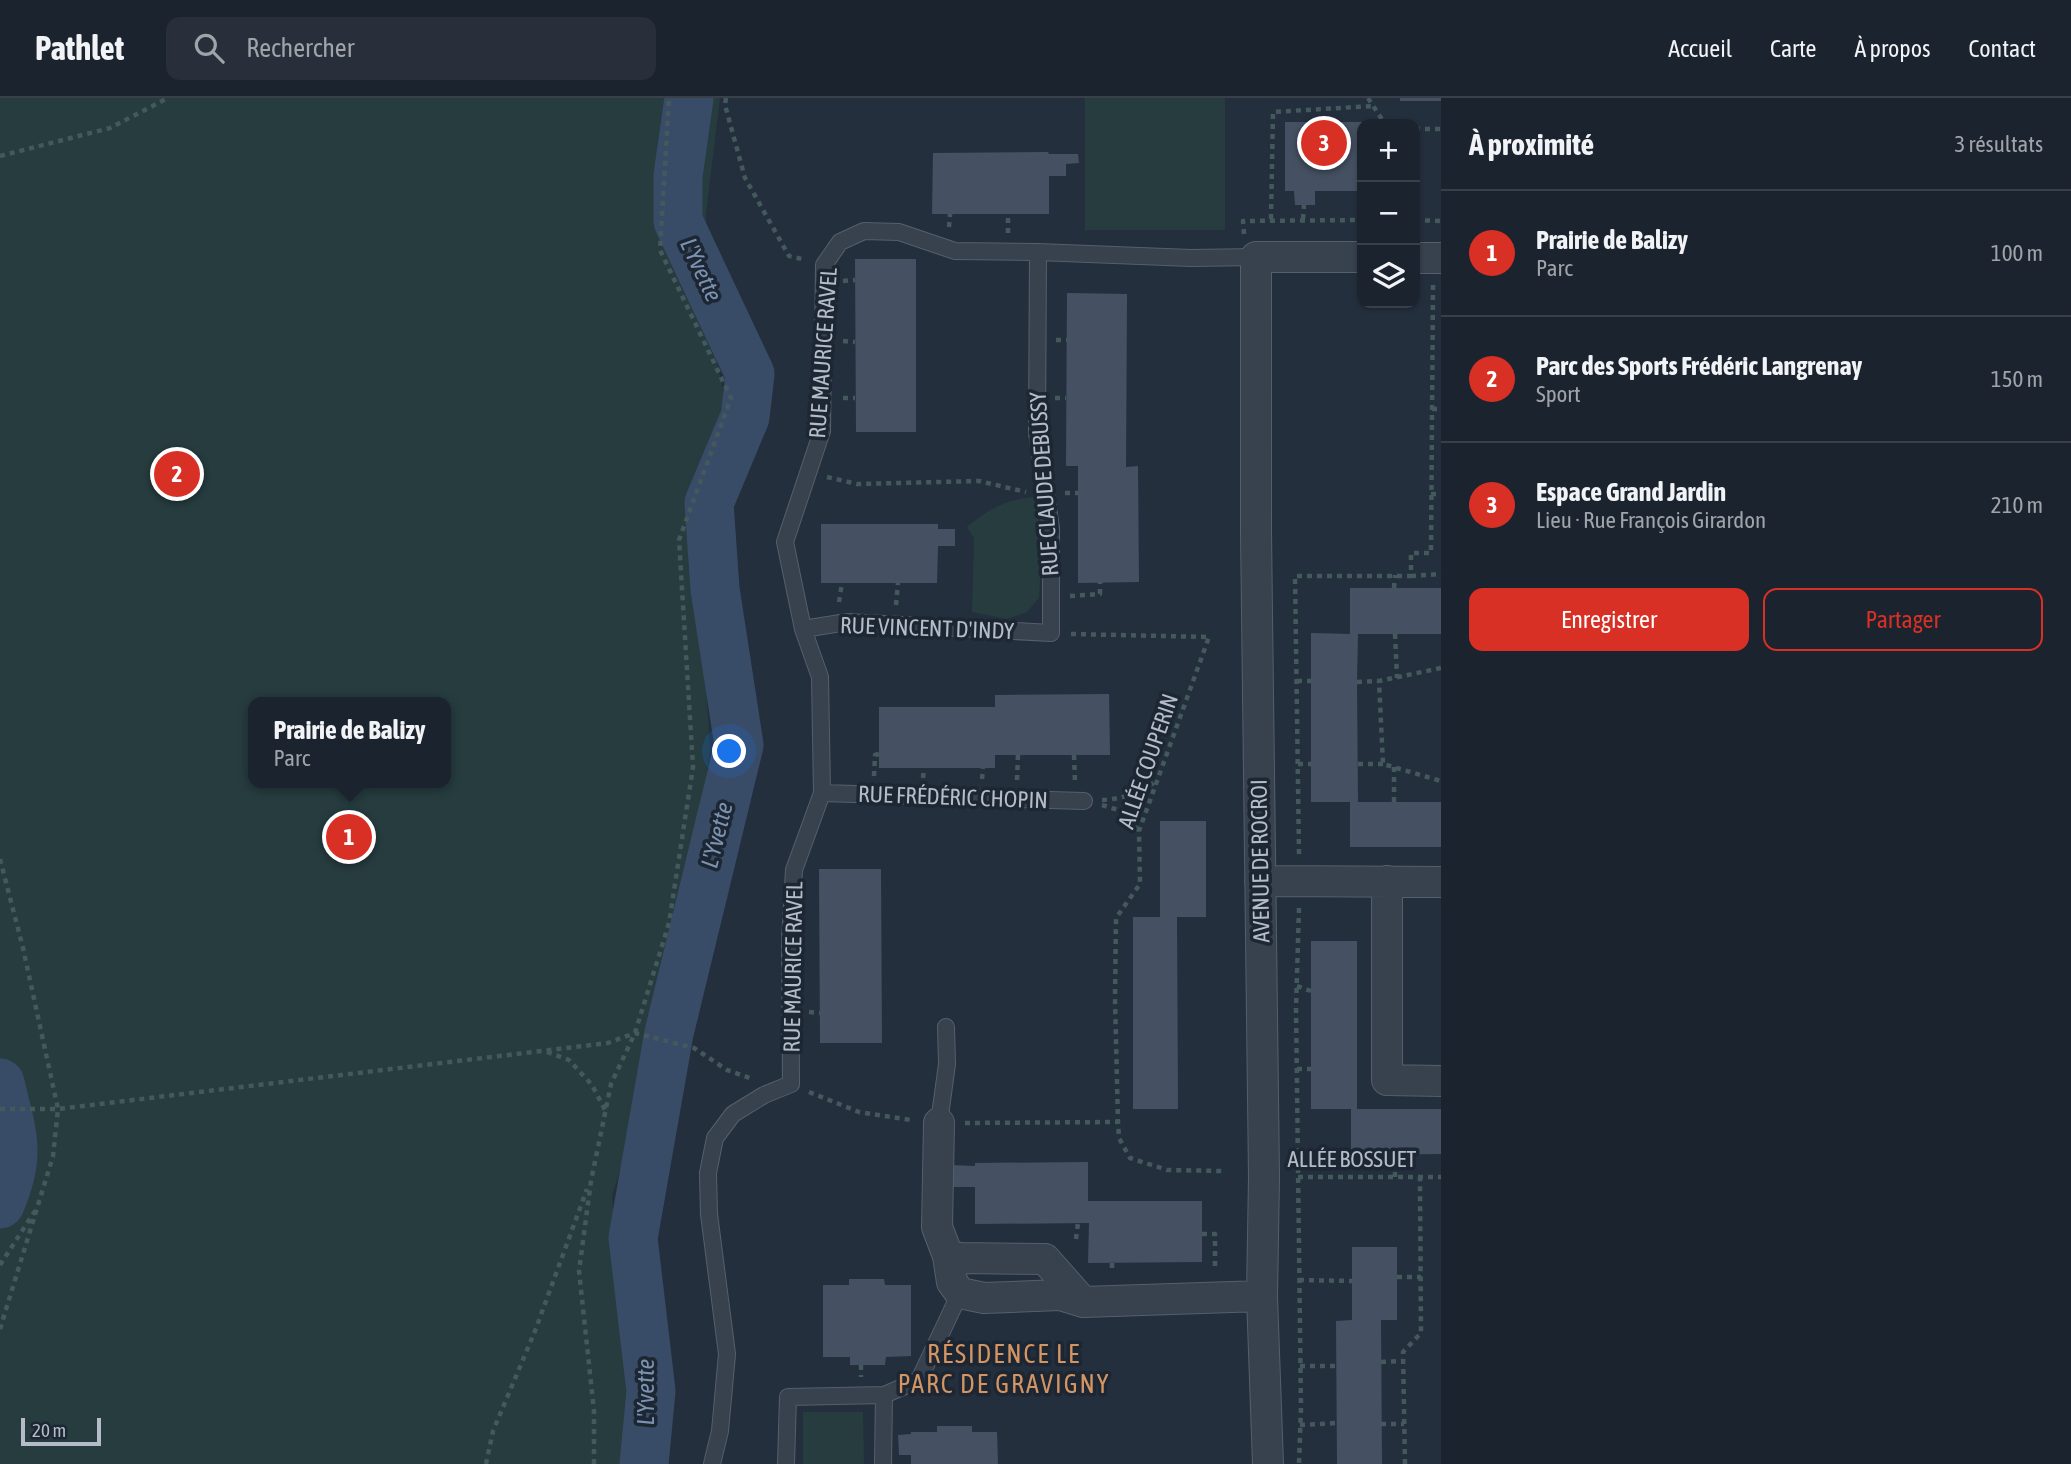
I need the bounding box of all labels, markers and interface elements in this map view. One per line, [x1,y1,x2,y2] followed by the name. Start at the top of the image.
[166,17,656,80] search box
[35,29,124,67] text: Pathlet
[190,29,228,67] icon: search
[246,33,354,63] text: Rechercher
[1668,35,1732,62] text: Accueil
[1770,35,1816,62] text: Carte
[1854,35,1930,62] text: À propos
[1968,35,2036,62] text: Contact
[1301,117,1347,169] pin: 3
[1357,119,1420,308] map controls
[1357,119,1420,182] button: +
[1469,127,1594,161] text: À proximité
[1954,131,2043,157] text: 3 résultats
[1357,182,1420,245] button: −
[1536,225,1688,255] text: Prairie de Balizy
[675,234,728,306] water label: L'Yvette
[1487,240,1497,266] text: 1
[1991,240,2043,266] text: 100 m
[1357,245,1420,308] button: layers
[1536,255,1573,281] text: Parc
[804,267,842,439] street label: RUE MAURICE RAVEL
[1536,351,1862,381] text: Parc des Sports Frédéric Langrenay
[1487,366,1497,392] text: 2
[1991,366,2043,392] text: 150 m
[1536,381,1581,407] text: Sport
[1025,390,1063,577] street label: RUE CLAUDE DEBUSSY
[154,448,200,500] pin: 2
[1536,477,1726,507] text: Espace Grand Jardin
[1487,492,1497,518] text: 3
[1991,492,2043,518] text: 210 m
[1536,507,1766,533] text: Lieu · Rue François Girardon
[1469,588,1749,651] button: Enregistrer
[1763,588,2043,651] button: Partager
[839,612,1015,644] street label: RUE VINCENT D'INDY
[1113,690,1183,832] street label: ALLÉE COUPERIN
[248,697,451,788] popup
[273,715,426,745] text: Prairie de Balizy
[712,734,746,768] your location
[273,745,310,771] text: Parc
[1246,779,1274,943] street label: AVENUE DE ROCROI
[858,781,1048,813] street label: RUE FRÉDÉRIC CHOPIN
[695,799,738,871] water label: L'Yvette
[326,811,372,863] pin: 1
[779,881,807,1053] street label: RUE MAURICE RAVEL
[1288,1146,1416,1172] street label: ALLÉE BOSSUET
[898,1339,1110,1399] district label: RÉSIDENCE LE PARC DE GRAVIGNY
[632,1358,659,1426] water label: L'Yvette
[21,1415,102,1447] scale bar
[32,1419,66,1441] text: 20 m

